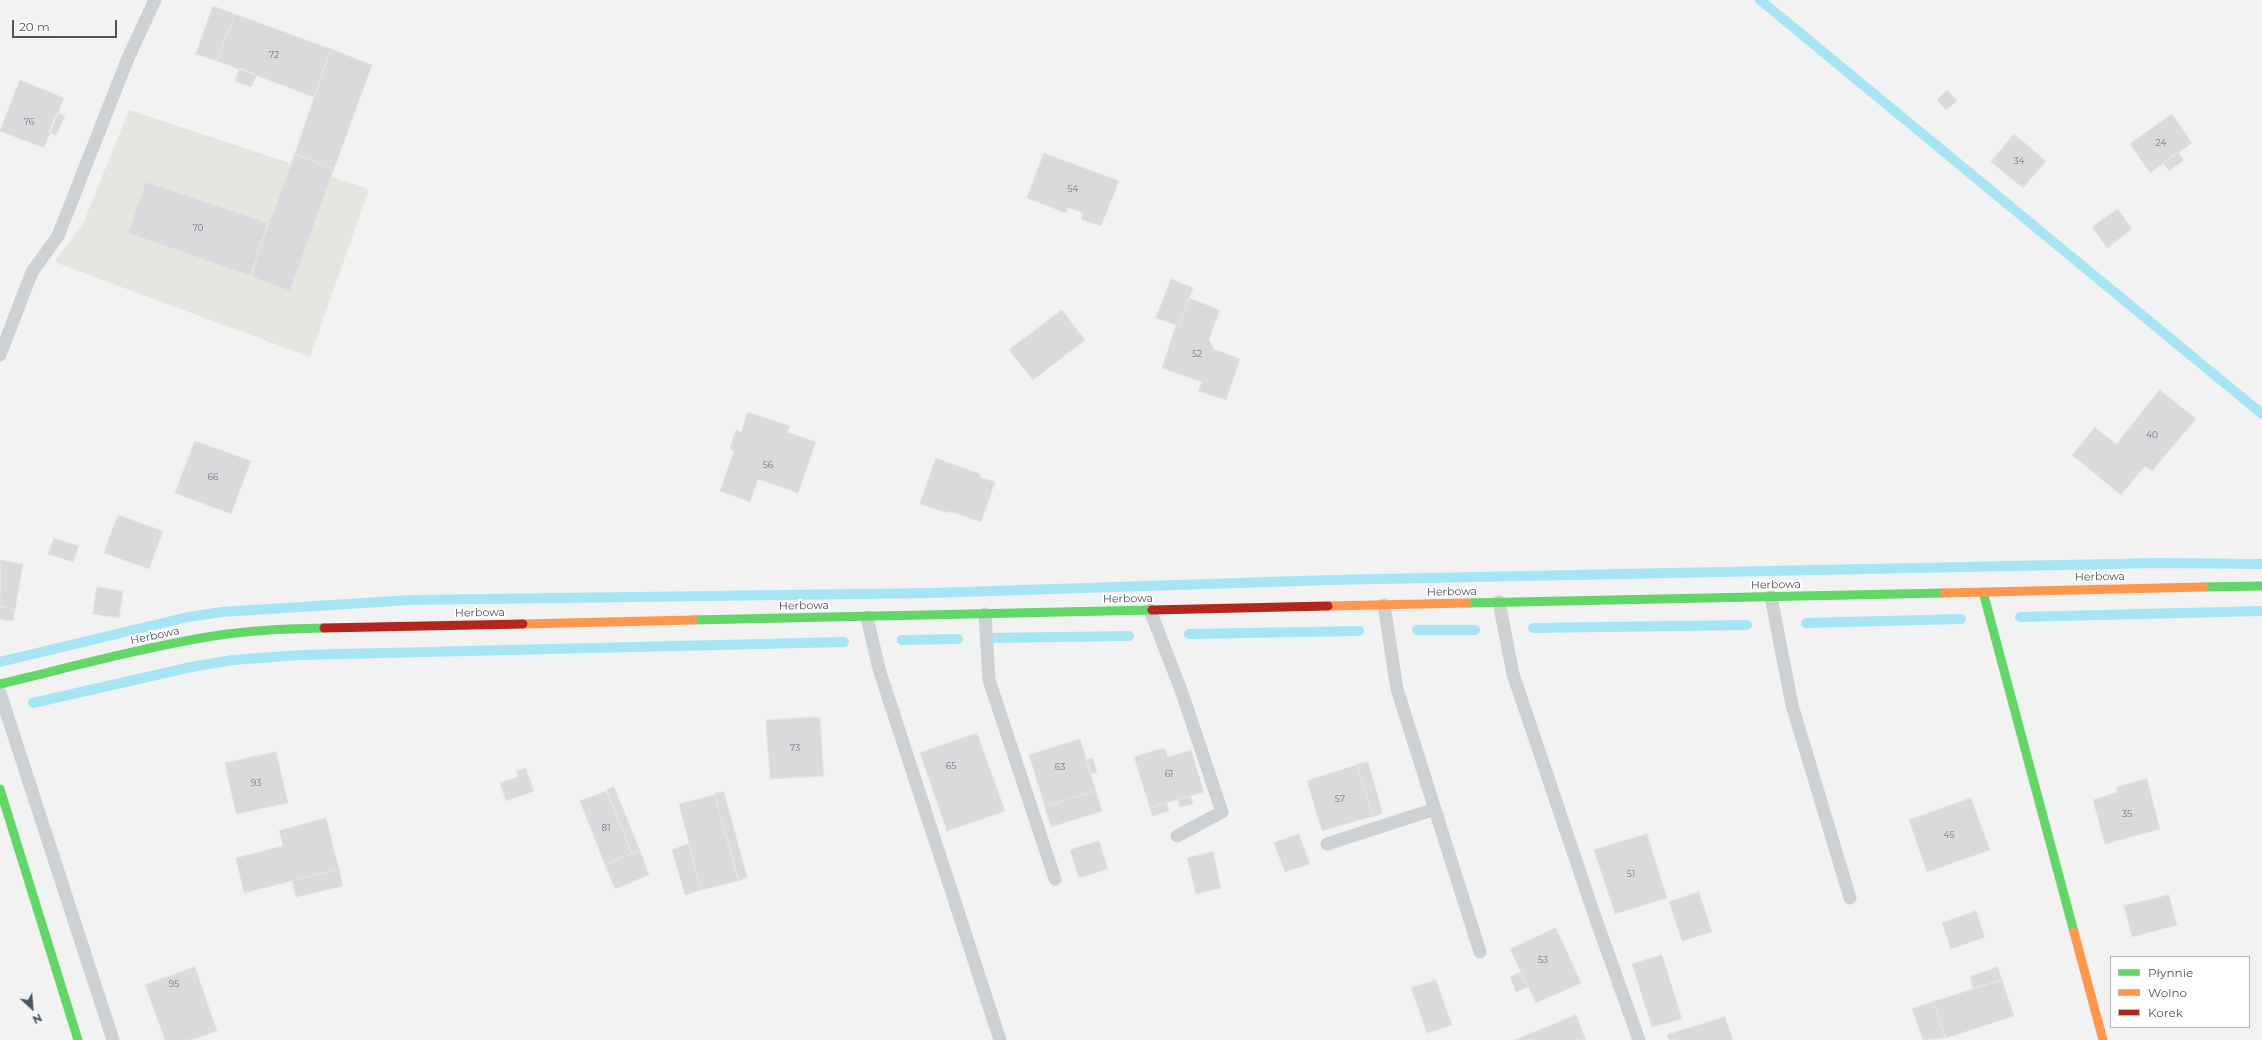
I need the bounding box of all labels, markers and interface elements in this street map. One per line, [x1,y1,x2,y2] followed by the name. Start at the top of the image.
[14,12,119,38] scale bar
[19,19,50,34] text: 20 m
[269,50,279,60] house number: 72
[24,117,34,127] house number: 76
[2156,138,2166,148] house number: 24
[2013,156,2025,166] house number: 34
[1067,184,1079,194] house number: 54
[192,223,204,233] house number: 70
[1192,349,1202,359] house number: 52
[2146,430,2158,440] house number: 40
[763,460,773,470] house number: 56
[208,472,218,482] house number: 66
[2075,570,2125,584] street label: Herbowa
[1751,578,1801,592] street label: Herbowa
[1427,585,1477,599] street label: Herbowa
[1103,592,1153,606] street label: Herbowa
[779,599,829,613] street label: Herbowa
[455,606,505,620] street label: Herbowa
[129,624,181,648] street label: Herbowa
[790,743,800,753] house number: 73
[946,761,956,771] house number: 65
[1055,762,1065,772] house number: 63
[1165,769,1173,779] house number: 61
[251,778,261,788] house number: 93
[1335,794,1345,804] house number: 57
[2122,809,2132,819] house number: 35
[602,823,610,833] house number: 81
[1943,830,1955,840] house number: 45
[1627,869,1635,879] house number: 51
[1538,955,1548,965] house number: 53
[2110,956,2250,1028] legend
[2148,965,2193,980] text: Płynnie
[169,979,179,989] house number: 95
[2148,985,2187,1000] text: Wolno
[12,988,52,1028] north arrow
[2148,1005,2183,1020] text: Korek
[30,1011,44,1027] text: N

